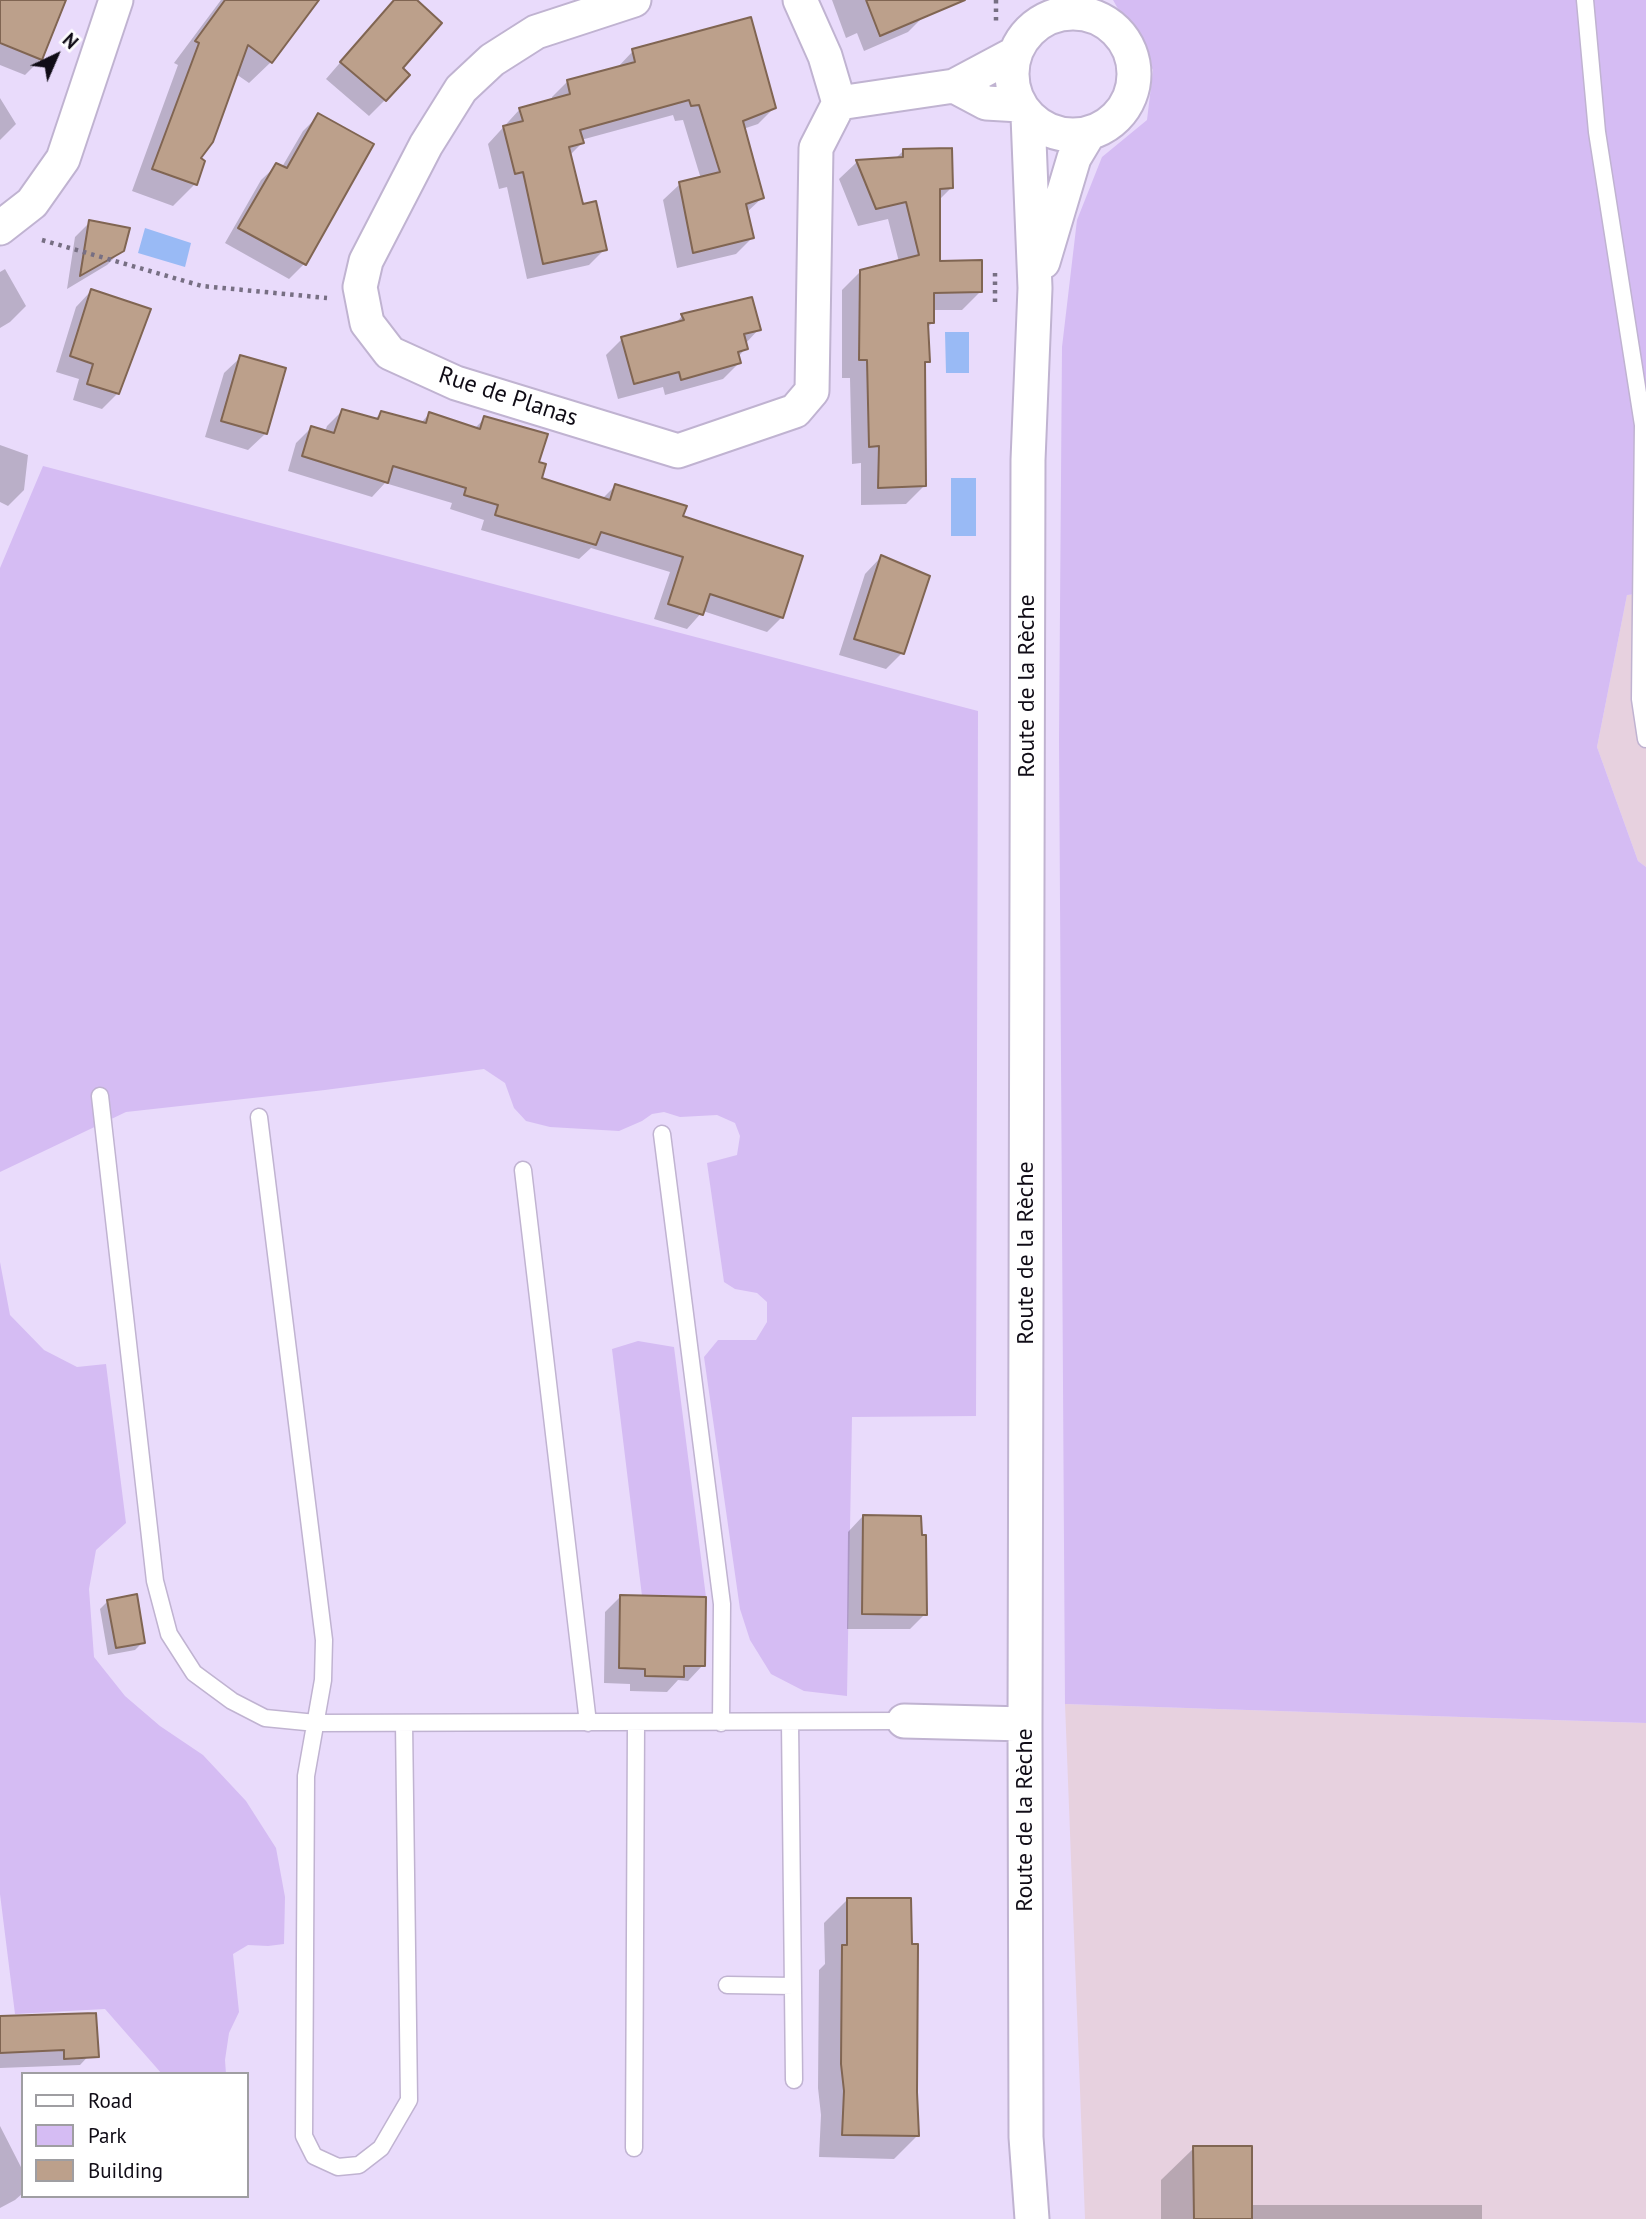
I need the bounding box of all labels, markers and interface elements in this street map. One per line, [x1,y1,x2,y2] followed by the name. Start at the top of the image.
[21,21,91,91] north arrow
[58,28,83,54] text: N
[435,361,581,433] street label: Rue de Planas
[1013,594,1041,778] street label: Route de la Rèche
[1012,1161,1040,1345] street label: Route de la Rèche
[1011,1728,1039,1912] street label: Route de la Rèche
[21,2072,248,2198] legend
[88,2087,132,2114] text: Road
[88,2122,127,2149] text: Park
[88,2157,163,2184] text: Building

